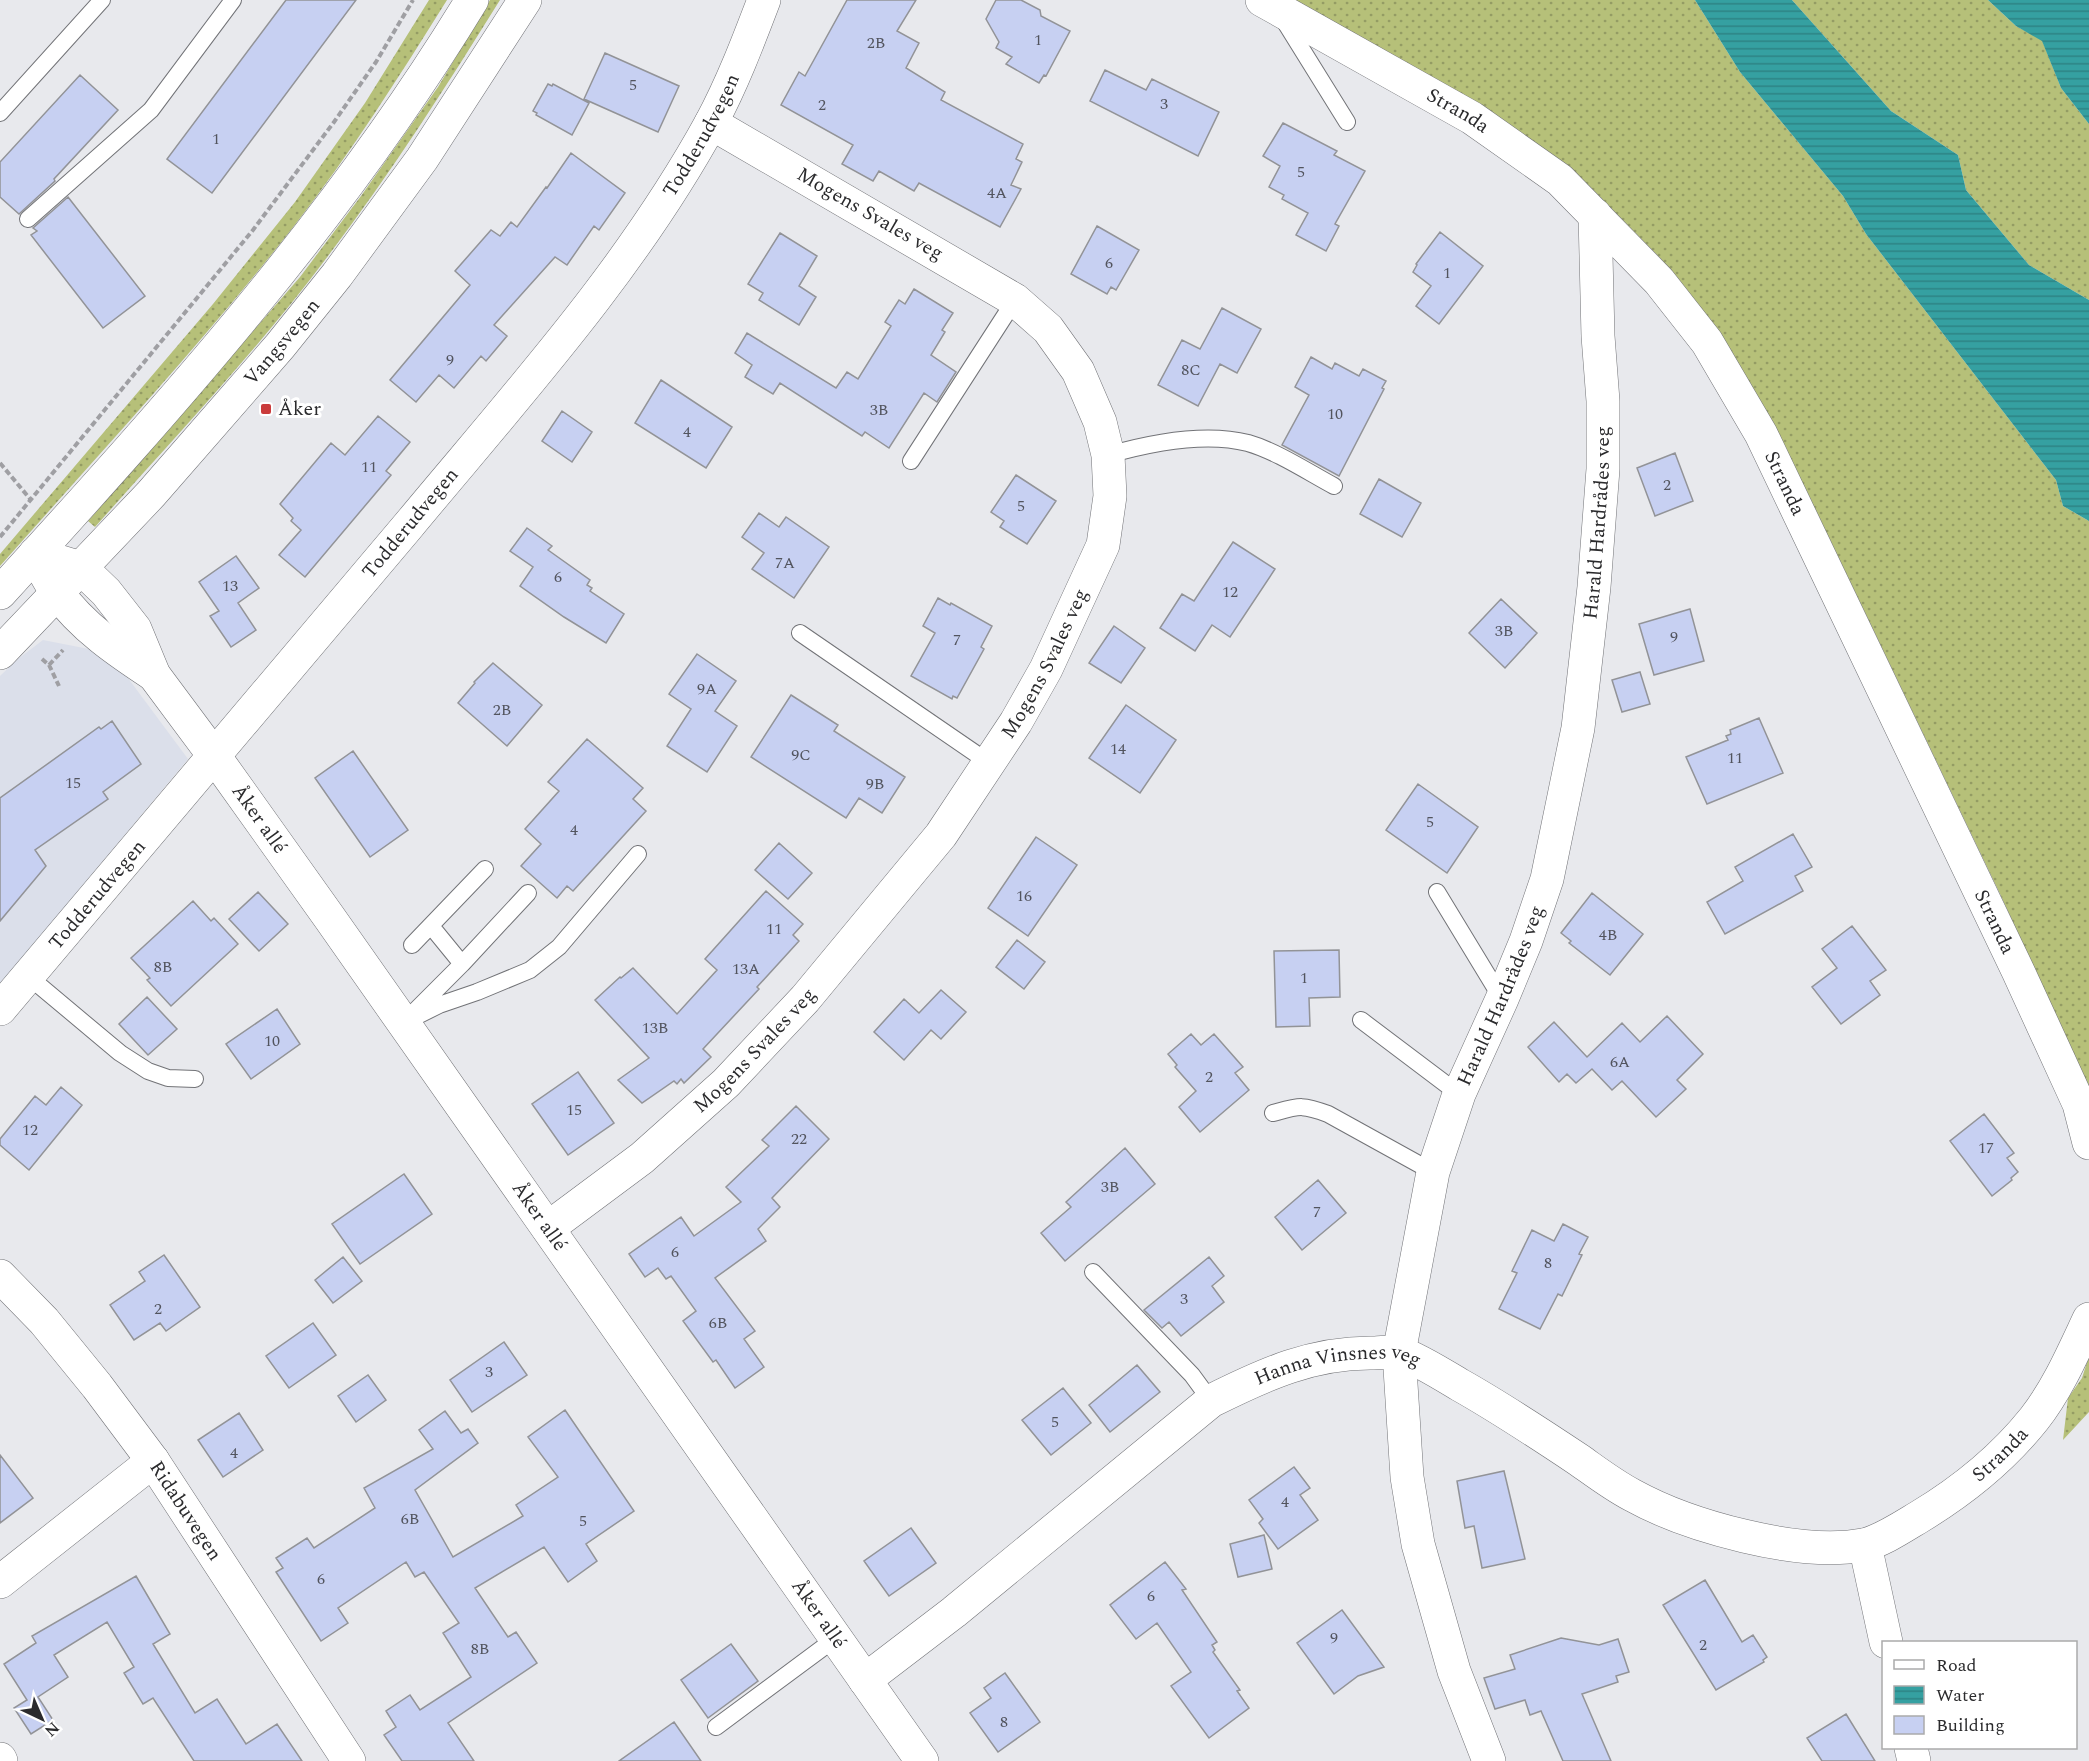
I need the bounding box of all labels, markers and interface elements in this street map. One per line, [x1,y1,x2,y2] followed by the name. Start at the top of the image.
[1034,28,1042,52] house number: 1
[867,31,885,55] house number: 2B
[655,69,748,203] street label: Todderudvegen
[629,73,637,97] house number: 5
[1421,80,1496,141] street label: Stranda
[1160,92,1168,116] house number: 3
[818,93,826,117] house number: 2
[212,127,220,151] house number: 1
[791,160,949,268] street label: Mogens Svales veg
[1297,160,1305,184] house number: 5
[987,181,1007,205] house number: 4A
[1105,251,1113,275] house number: 6
[1443,261,1451,285] house number: 1
[237,292,328,392] street label: Vangsvegen
[446,348,454,372] house number: 9
[1181,358,1201,382] house number: 8C
[278,394,321,424] place label: Åker
[870,398,888,422] house number: 3B
[259,402,273,416] marker: Åker
[1327,402,1343,426] house number: 10
[683,420,691,444] house number: 4
[1575,426,1618,621] street label: Harald Hardrådes veg
[1756,446,1813,521] street label: Stranda
[361,455,377,479] house number: 11
[355,461,466,585] street label: Todderudvegen
[1663,473,1671,497] house number: 2
[1017,494,1025,518] house number: 5
[775,551,795,575] house number: 7A
[554,565,562,589] house number: 6
[222,574,238,598] house number: 13
[1222,580,1238,604] house number: 12
[994,584,1096,745] street label: Mogens Svales veg
[1495,619,1513,643] house number: 3B
[1670,625,1678,649] house number: 9
[953,628,961,652] house number: 7
[697,677,717,701] house number: 9A
[493,698,511,722] house number: 2B
[1110,737,1126,761] house number: 14
[791,743,811,767] house number: 9C
[1727,746,1743,770] house number: 11
[65,771,81,795] house number: 15
[866,772,884,796] house number: 9B
[224,778,295,860] street label: Åker allé
[1426,810,1434,834] house number: 5
[570,818,578,842] house number: 4
[41,833,153,957] street label: Todderudvegen
[1016,884,1032,908] house number: 16
[1966,884,2023,959] street label: Stranda
[1449,901,1552,1091] street label: Harald Hardrådes veg
[766,917,782,941] house number: 11
[1599,923,1617,947] house number: 4B
[154,955,172,979] house number: 8B
[732,957,760,981] house number: 13A
[1300,966,1308,990] house number: 1
[687,981,823,1121] street label: Mogens Svales veg
[642,1016,668,1040] house number: 13B
[264,1029,280,1053] house number: 10
[1610,1050,1630,1074] house number: 6A
[1205,1065,1213,1089] house number: 2
[566,1098,582,1122] house number: 15
[22,1118,38,1142] house number: 12
[791,1127,807,1151] house number: 22
[1978,1136,1994,1160] house number: 17
[504,1175,575,1258] street label: Åker allé
[1101,1175,1119,1199] house number: 3B
[1313,1200,1321,1224] house number: 7
[671,1240,679,1264] house number: 6
[1544,1251,1552,1275] house number: 8
[1180,1287,1188,1311] house number: 3
[154,1297,162,1321] house number: 2
[709,1311,727,1335] house number: 6B
[1250,1337,1427,1394] street label: Hanna Vinsnes veg
[485,1360,493,1384] house number: 3
[1051,1410,1059,1434] house number: 5
[1965,1420,2036,1489] street label: Stranda
[230,1441,238,1465] house number: 4
[142,1455,229,1567] street label: Ridabuvegen
[1281,1490,1289,1514] house number: 4
[401,1507,419,1531] house number: 6B
[579,1509,587,1533] house number: 5
[317,1567,325,1591] house number: 6
[784,1573,854,1655] street label: Åker allé
[1147,1584,1155,1608] house number: 6
[1330,1626,1338,1650] house number: 9
[1699,1633,1707,1657] house number: 2
[471,1637,489,1661] house number: 8B
[1882,1641,2077,1749] legend
[1936,1652,1977,1679] text: Road
[1936,1682,1984,1709] text: Water
[12,1689,72,1749] north arrow
[1000,1710,1008,1734] house number: 8
[1936,1712,2005,1739] text: Building
[39,1716,65,1742] text: N

